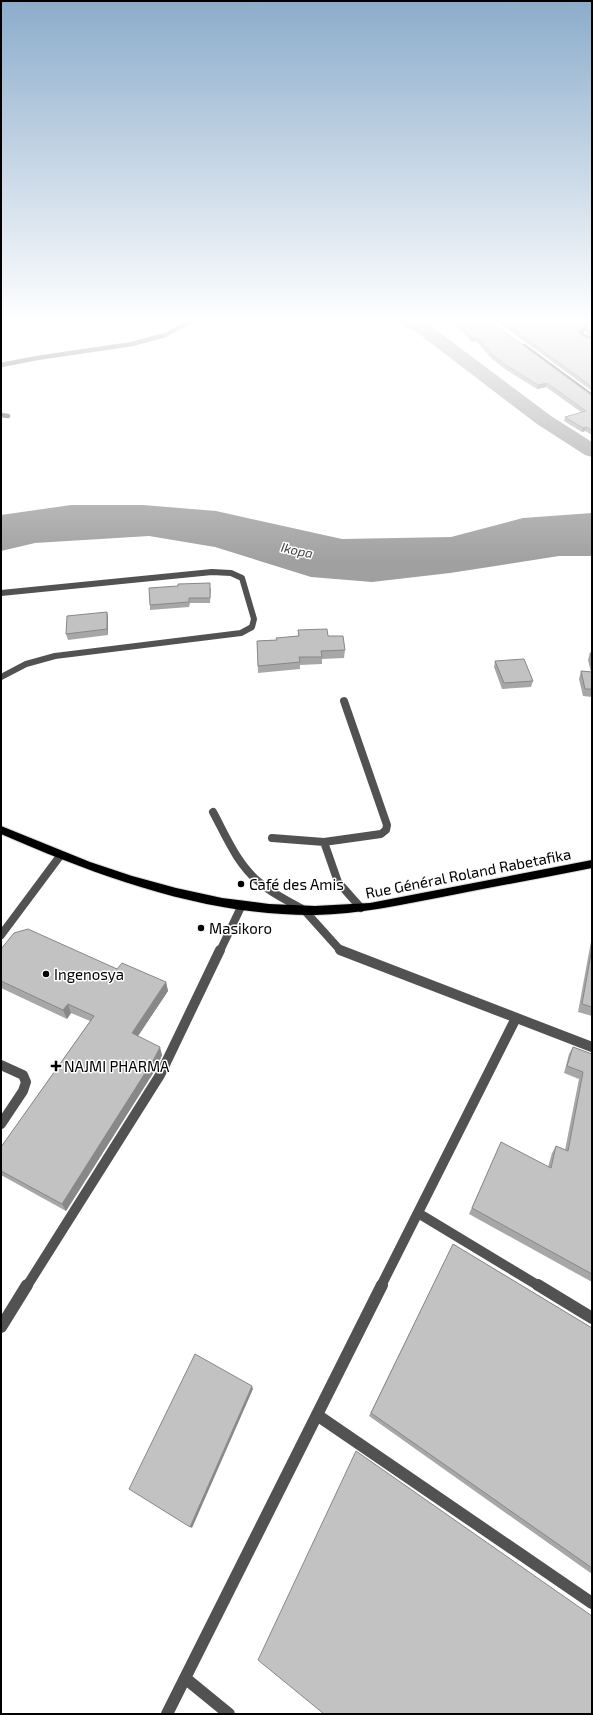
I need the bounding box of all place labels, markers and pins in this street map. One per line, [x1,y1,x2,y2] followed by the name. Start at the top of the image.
[249,875,344,893] place label: Café des Amis
[236,879,246,889] marker: Café des Amis
[209,919,272,937] place label: Masikoro
[196,923,206,933] marker: Masikoro
[54,965,124,983] place label: Ingenosya
[41,969,51,979] marker: Ingenosya
[64,1057,170,1075] place label: NAJMI PHARMA
[51,1061,61,1071] marker: NAJMI PHARMA

